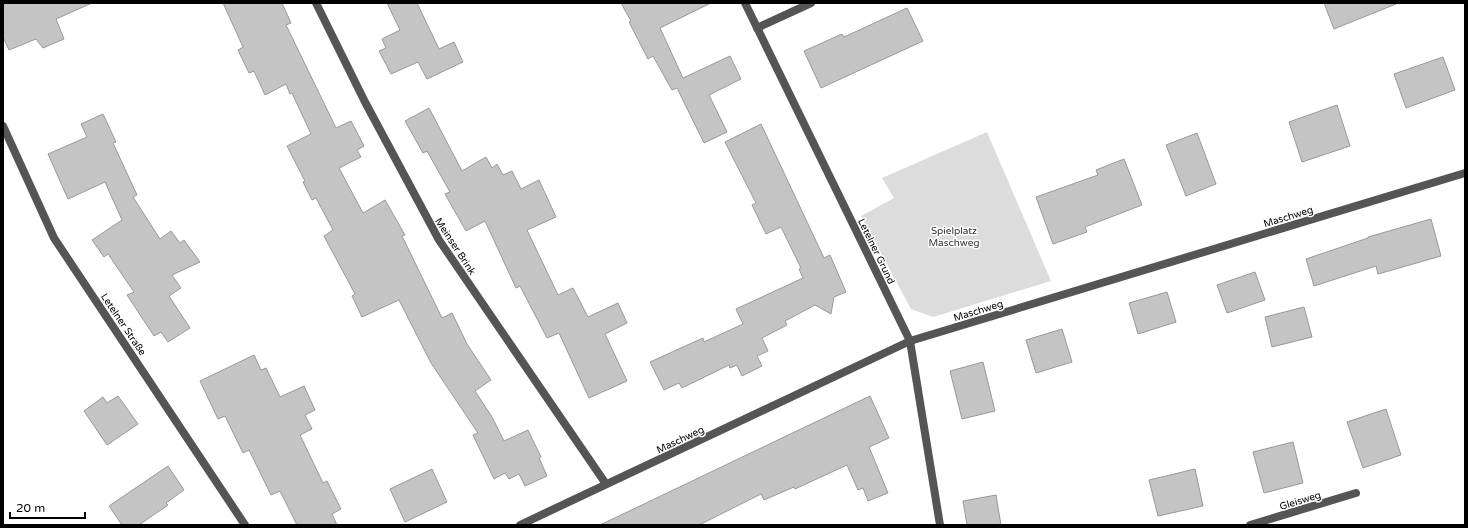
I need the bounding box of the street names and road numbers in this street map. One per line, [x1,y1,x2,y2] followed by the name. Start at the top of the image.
[1262,204,1315,230] street label: Maschweg
[432,216,478,278] street label: Meinser Brink
[855,217,897,286] street label: Letelner Grund
[98,291,149,358] street label: Letelner Straße
[952,298,1005,324] street label: Maschweg
[655,424,706,456] street label: Maschweg
[1278,489,1323,513] street label: Gleisweg

